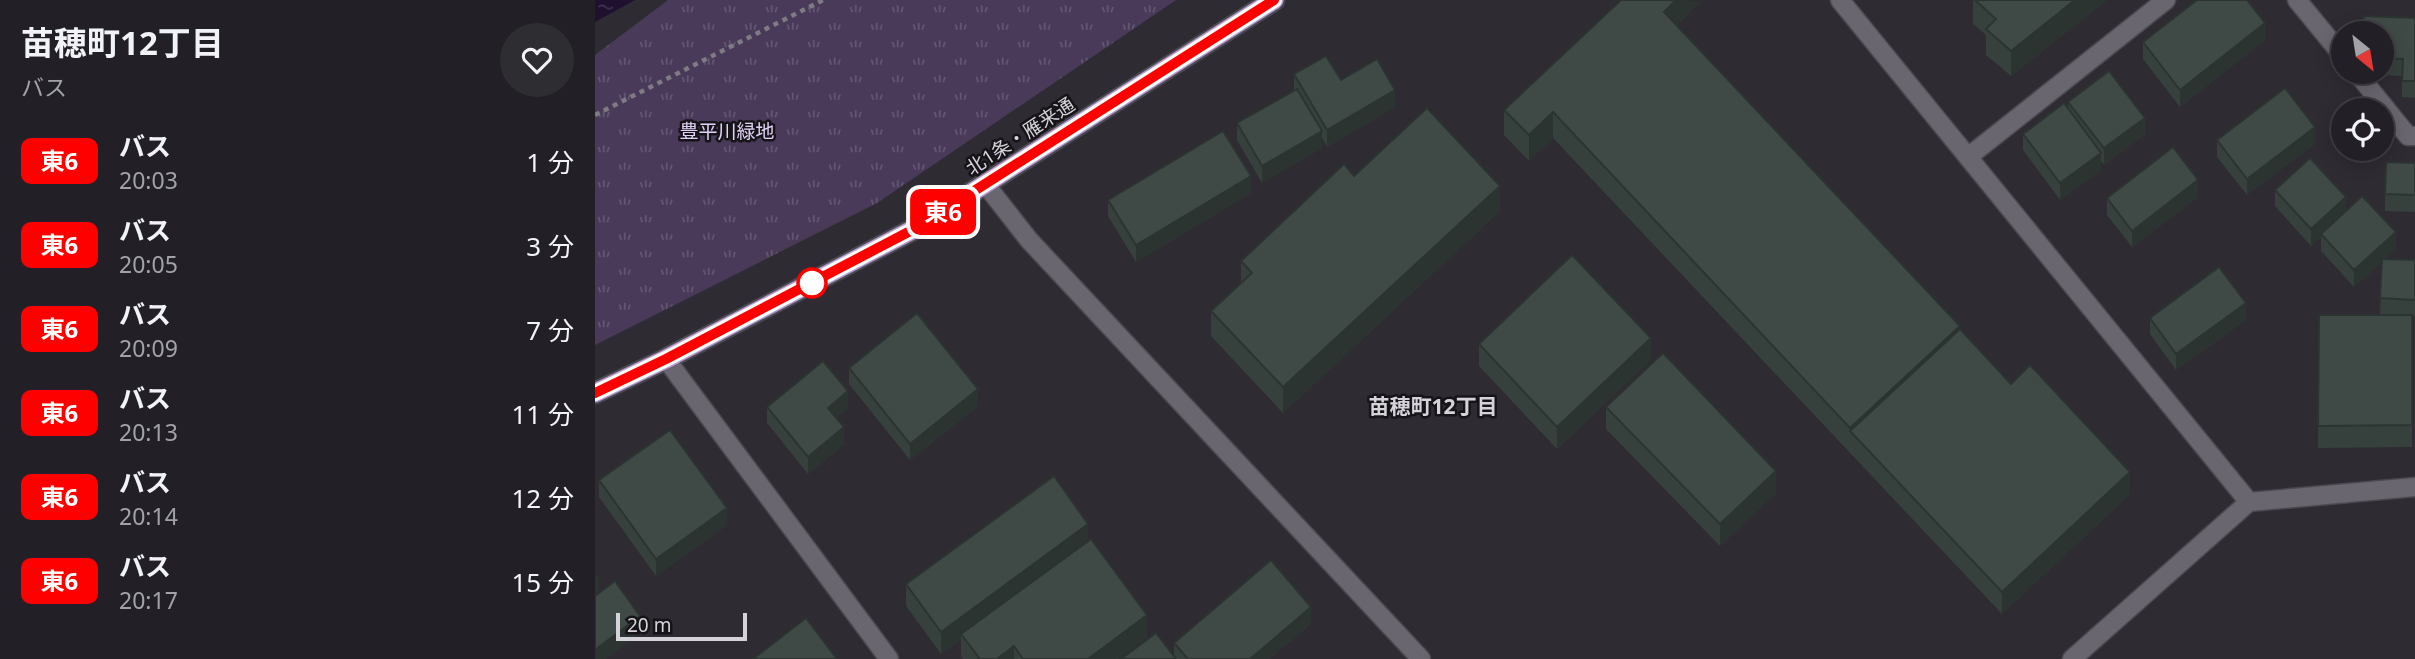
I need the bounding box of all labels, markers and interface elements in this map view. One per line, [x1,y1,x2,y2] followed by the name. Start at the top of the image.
[21,20,224,65] text: 苗穂町12丁目
[2331,21,2394,84] north arrow
[2331,21,2394,161] map controls
[500,23,574,97] button: heart
[21,71,67,103] text: バス
[961,91,1079,181] street label: 北1条・雁来通
[2331,98,2394,161] button: locate
[679,118,775,144] park label: 豊平川緑地
[119,128,171,164] text: バス
[41,144,78,177] text: 東6
[526,144,574,180] text: 1 分
[119,164,178,196] text: 20:03
[911,189,975,235] line badge: 東6
[924,195,962,228] text: 東6
[119,212,171,248] text: バス
[41,228,78,261] text: 東6
[526,228,574,264] text: 3 分
[119,248,178,280] text: 20:05
[797,268,827,298] unlabelled marker
[119,296,171,332] text: バス
[41,312,78,345] text: 東6
[526,312,574,348] text: 7 分
[119,332,178,364] text: 20:09
[119,380,171,416] text: バス
[1368,392,1498,420] district label: 苗穂町12丁目
[41,396,78,429] text: 東6
[511,396,574,432] text: 11 分
[119,416,178,448] text: 20:13
[119,464,171,500] text: バス
[41,480,78,513] text: 東6
[511,480,574,516] text: 12 分
[119,500,178,532] text: 20:14
[119,548,171,584] text: バス
[41,564,78,597] text: 東6
[511,564,574,600] text: 15 分
[119,584,178,616] text: 20:17
[616,610,747,642] scale bar
[627,612,671,638] text: 20 m

